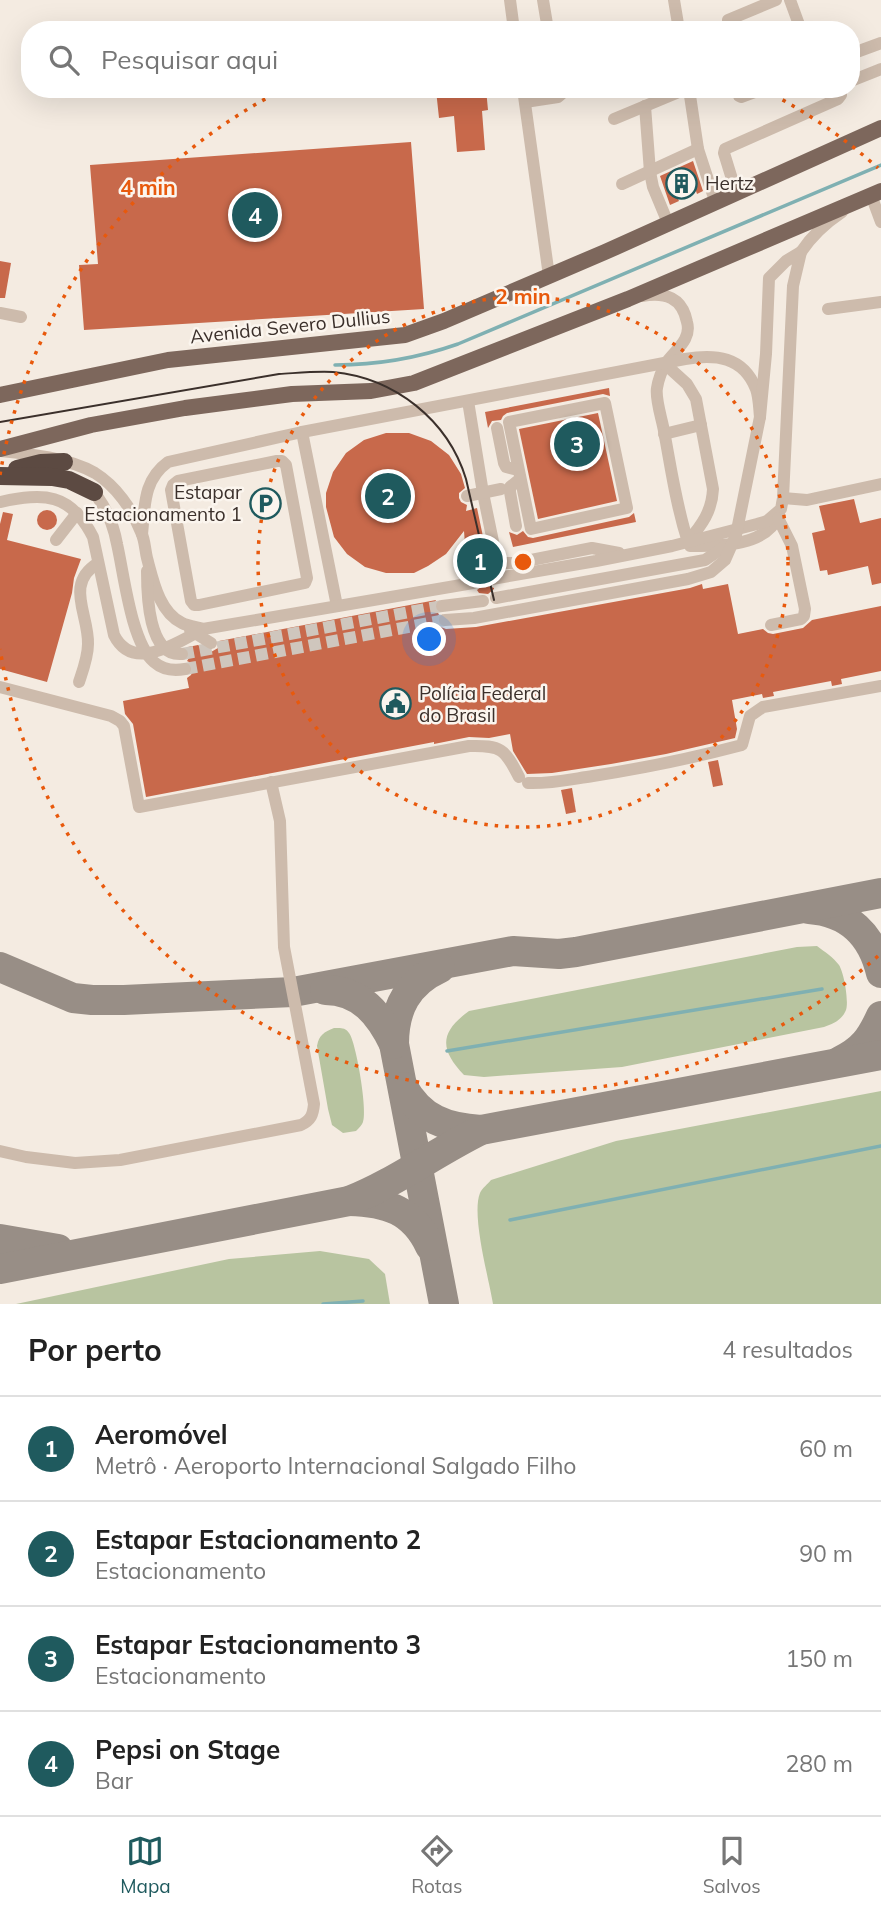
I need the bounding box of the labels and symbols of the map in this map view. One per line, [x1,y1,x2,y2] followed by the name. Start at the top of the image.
[665,166,699,200] building icon: Hertz
[705,171,754,195] place label: Hertz
[120,174,176,200] text: 4 min
[232,189,278,241] pin: 4
[495,283,551,309] text: 2 min
[189,304,391,348] street label: Avenida Severo Dullius
[554,418,600,470] pin: 3
[365,470,411,522] pin: 2
[84,480,242,526] place label: Estapar Estacionamento 1
[248,486,282,520] parking icon: Estapar Estacionamento 1
[457,535,503,587] pin: 1
[511,550,535,574] centre of rings
[412,622,446,656] your location
[419,681,546,727] place label: Polícia Federal do Brasil
[379,687,413,721] public building icon: Polícia Federal do Brasil

